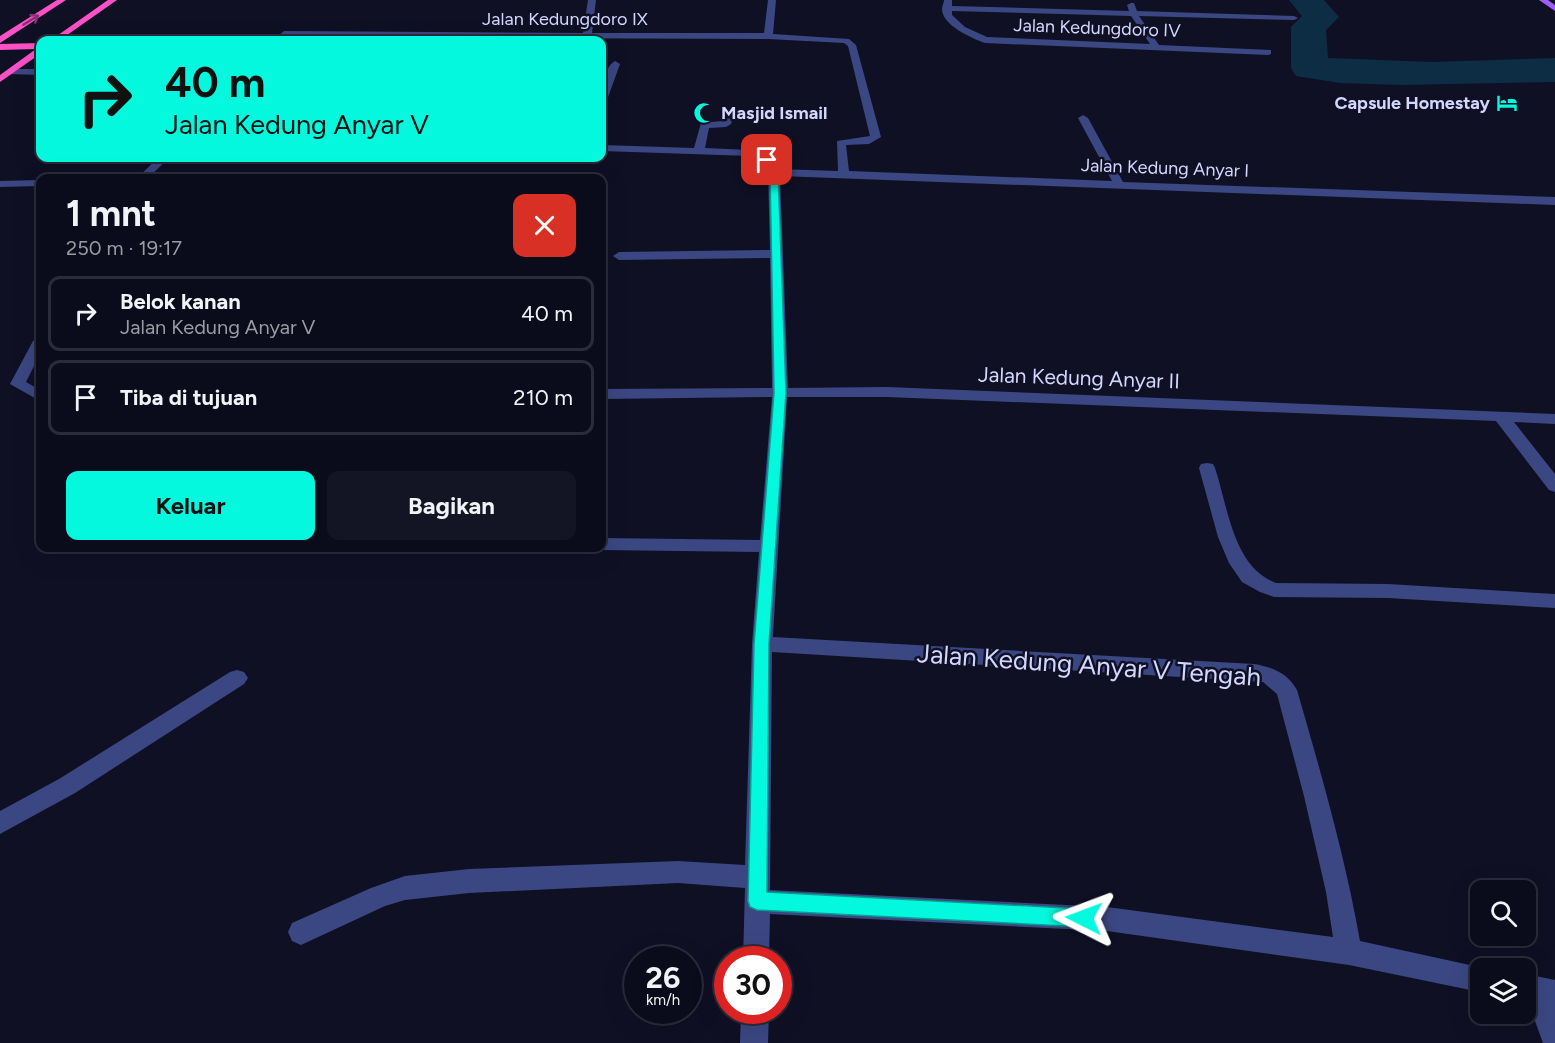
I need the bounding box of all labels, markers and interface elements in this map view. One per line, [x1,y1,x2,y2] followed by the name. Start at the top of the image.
[482,8,648,30] street label: Jalan Kedungdoro IX
[22,13,39,25] one-way arrow
[1013,14,1181,42] street label: Jalan Kedungdoro IV
[165,57,265,108] text: 40 m
[66,60,144,138] icon: right
[1495,91,1519,115] hotel icon: Capsule Homestay
[1334,92,1491,114] place label: Capsule Homestay
[692,101,716,125] mosque icon: Masjid Ismail
[721,102,827,124] place label: Masjid Ismail
[165,108,429,141] text: Jalan Kedung Anyar V
[741,134,792,185] pin
[750,143,783,176] icon: arrive
[1081,154,1249,182] street label: Jalan Kedung Anyar I
[66,192,156,235] text: 1 mnt
[513,194,576,257] button: close
[66,236,182,260] text: 250 m · 19:17
[120,288,241,315] text: Belok kanan
[69,297,102,330] icon: right
[521,300,573,327] text: 40 m
[120,315,315,339] text: Jalan Kedung Anyar V
[978,361,1180,394] street label: Jalan Kedung Anyar II
[69,381,102,414] icon: arrive
[120,384,257,411] text: Tiba di tujuan
[513,384,573,411] text: 210 m
[66,471,315,540] button: Keluar
[327,471,576,540] button: Bagikan
[916,637,1262,693] street label: Jalan Kedung Anyar V Tengah
[1470,880,1536,1024] map controls
[1470,880,1536,946] button: search
[1052,886,1116,950] position arrow
[714,946,792,1024] speed limit sign: 30
[1470,958,1536,1024] button: layers
[646,959,680,996] text: 26
[646,991,680,1009] text: km/h

